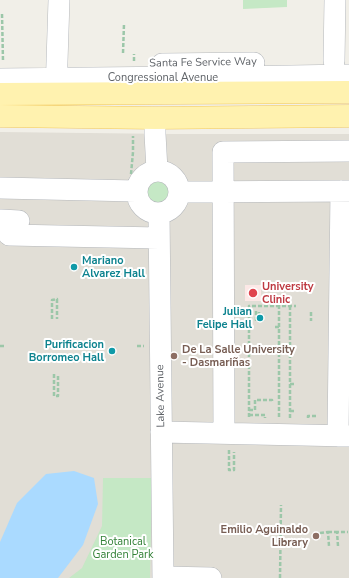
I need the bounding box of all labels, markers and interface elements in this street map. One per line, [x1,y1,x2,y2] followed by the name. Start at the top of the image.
[149,55,257,71] street label: Santa Fe Service Way
[108,71,218,85] street label: Congressional Avenue
[82,254,145,280] place label: Mariano Alvarez Hall
[69,262,79,272] marker: Mariano Alvarez Hall
[262,280,314,306] place label: University Clinic
[247,287,259,299] marker: University Clinic
[197,305,252,331] place label: Julian Felipe Hall
[255,313,265,323] marker: Julian Felipe Hall
[29,338,104,364] place label: Purificacion Borromeo Hall
[182,343,295,369] place label: De La Salle University - Dasmariñas
[107,346,117,356] marker: Purificacion Borromeo Hall
[169,351,179,361] marker: De La Salle University - Dasmariñas
[154,364,168,428] street label: Lake Avenue
[221,523,308,549] place label: Emilio Aguinaldo Library
[311,531,321,541] marker: Emilio Aguinaldo Library
[93,535,153,561] park label: Botanical Garden Park

